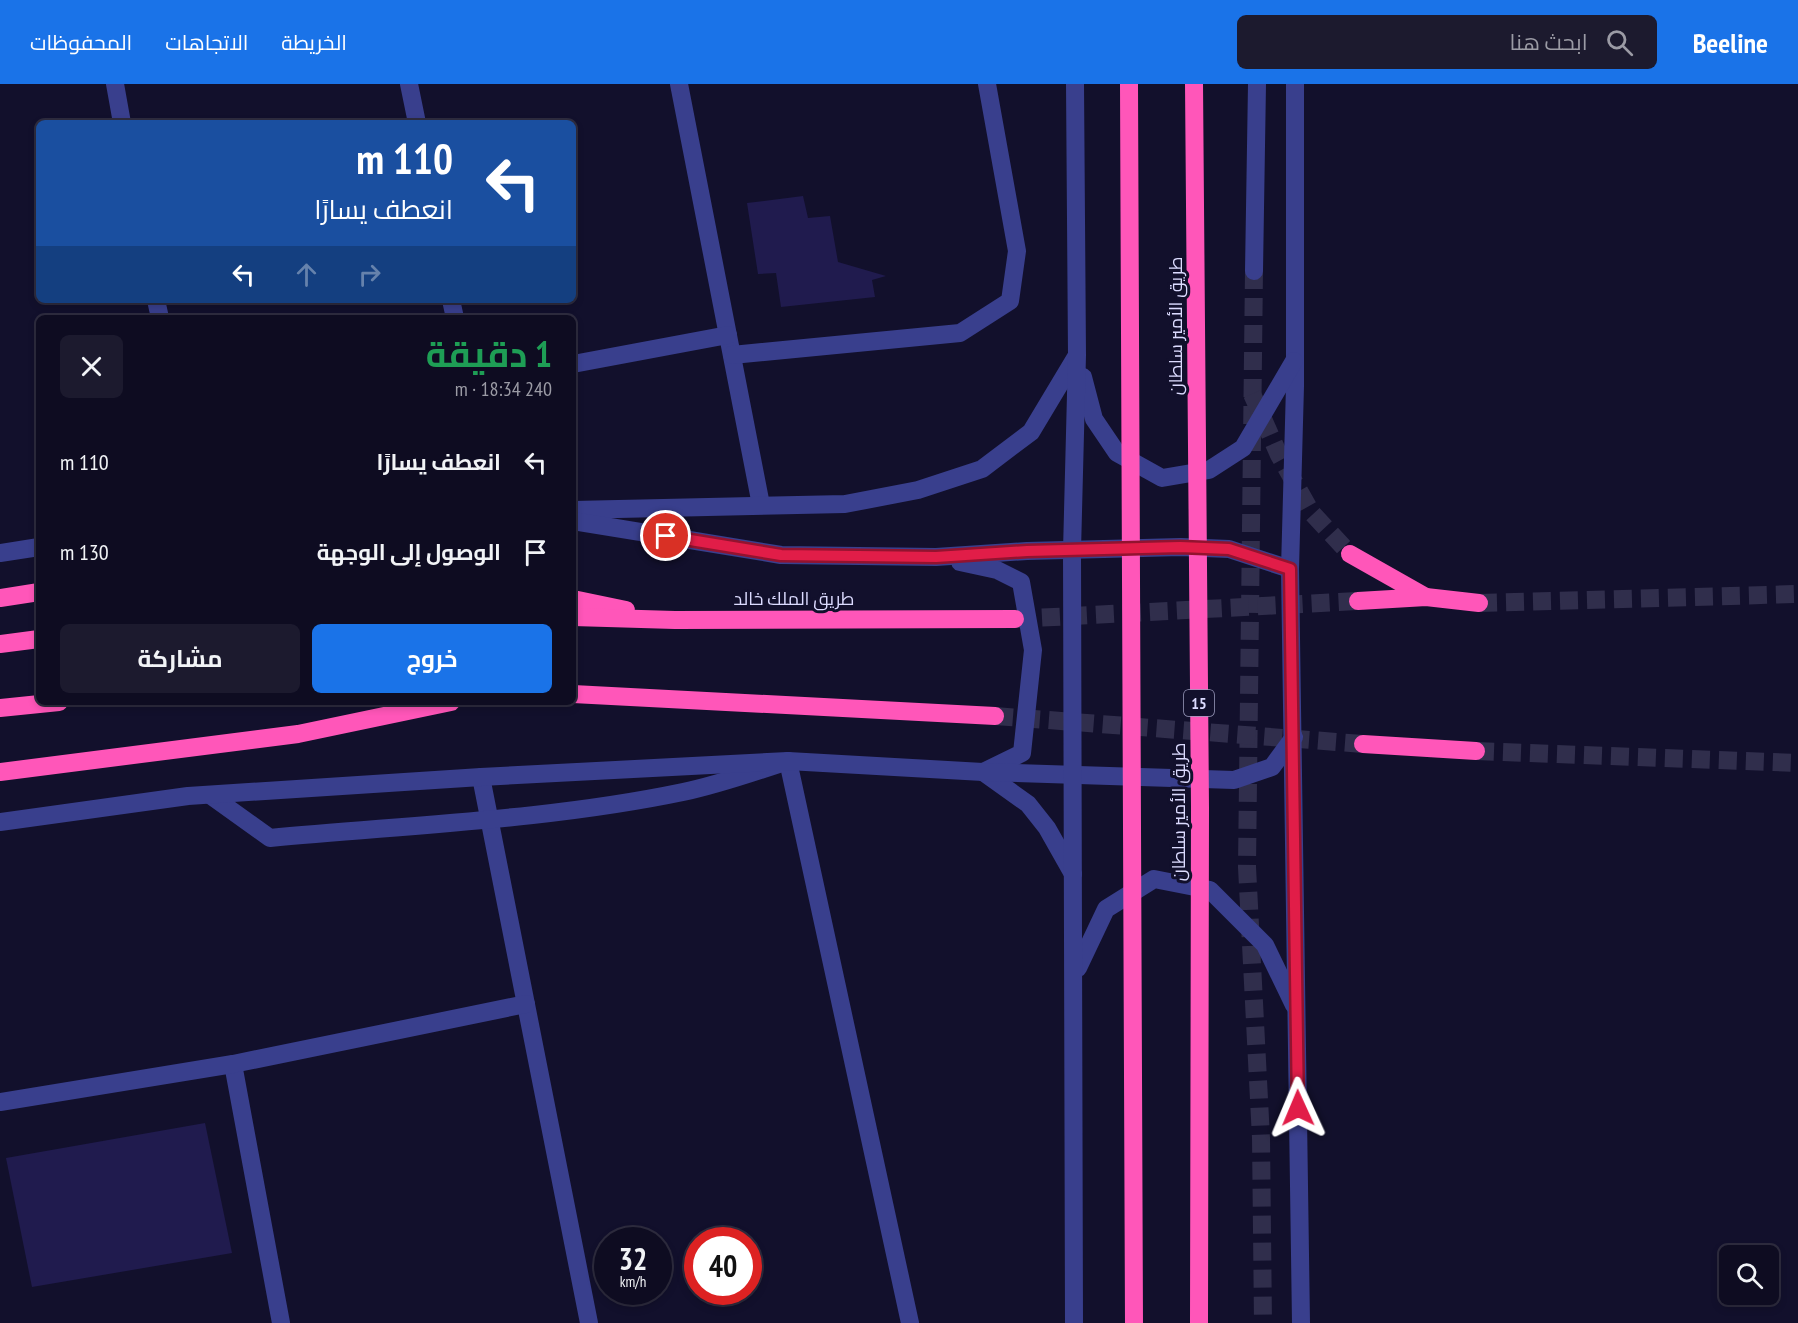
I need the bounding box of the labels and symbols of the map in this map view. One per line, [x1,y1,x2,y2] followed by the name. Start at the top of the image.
[1164,257,1188,395] street label: طريق الأمير سلطان
[640,510,691,561] pin
[734,587,854,611] street label: طريق الملك خالد
[1184,690,1214,716] road number: 15
[1167,743,1191,881] street label: طريق الأمير سلطان
[1266,1076,1330,1140] position arrow
[684,1227,762,1305] speed limit sign: 40

